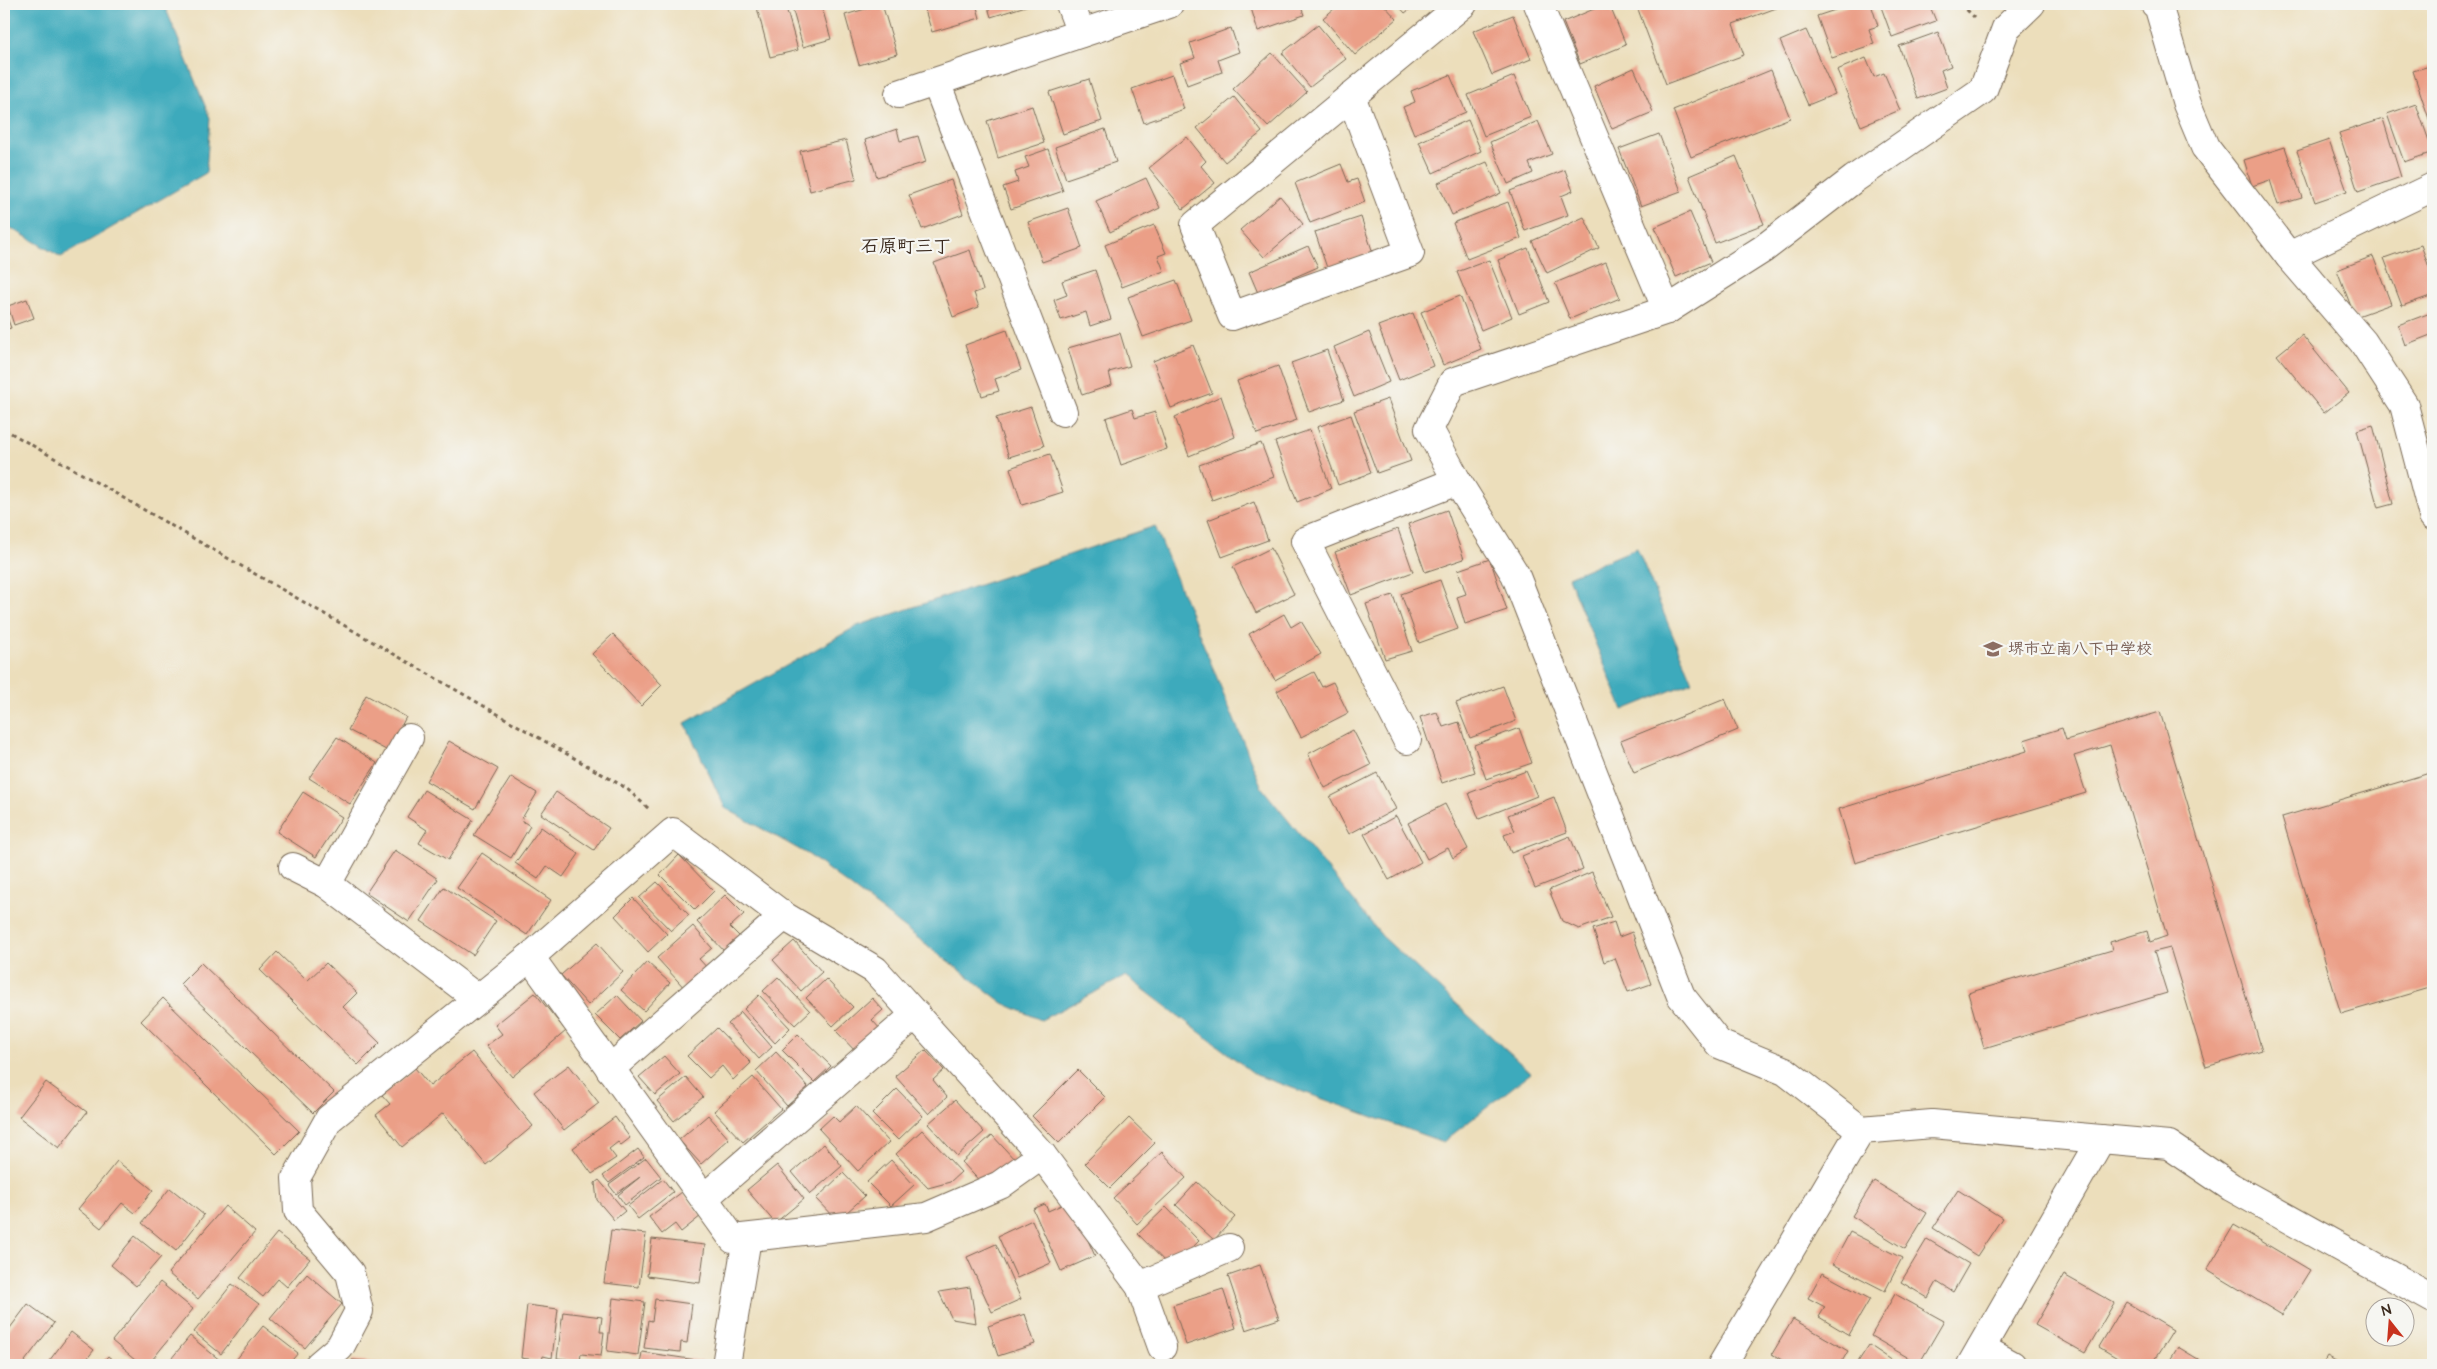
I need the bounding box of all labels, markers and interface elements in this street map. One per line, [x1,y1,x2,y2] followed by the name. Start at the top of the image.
[861,234,951,259] district label: 石原町三丁
[1982,638,2004,660] school or university icon: 堺市立南八下中学校
[2008,638,2152,660] place label: 堺市立南八下中学校
[2364,1296,2414,1346] north arrow
[2379,1300,2394,1321] text: N

